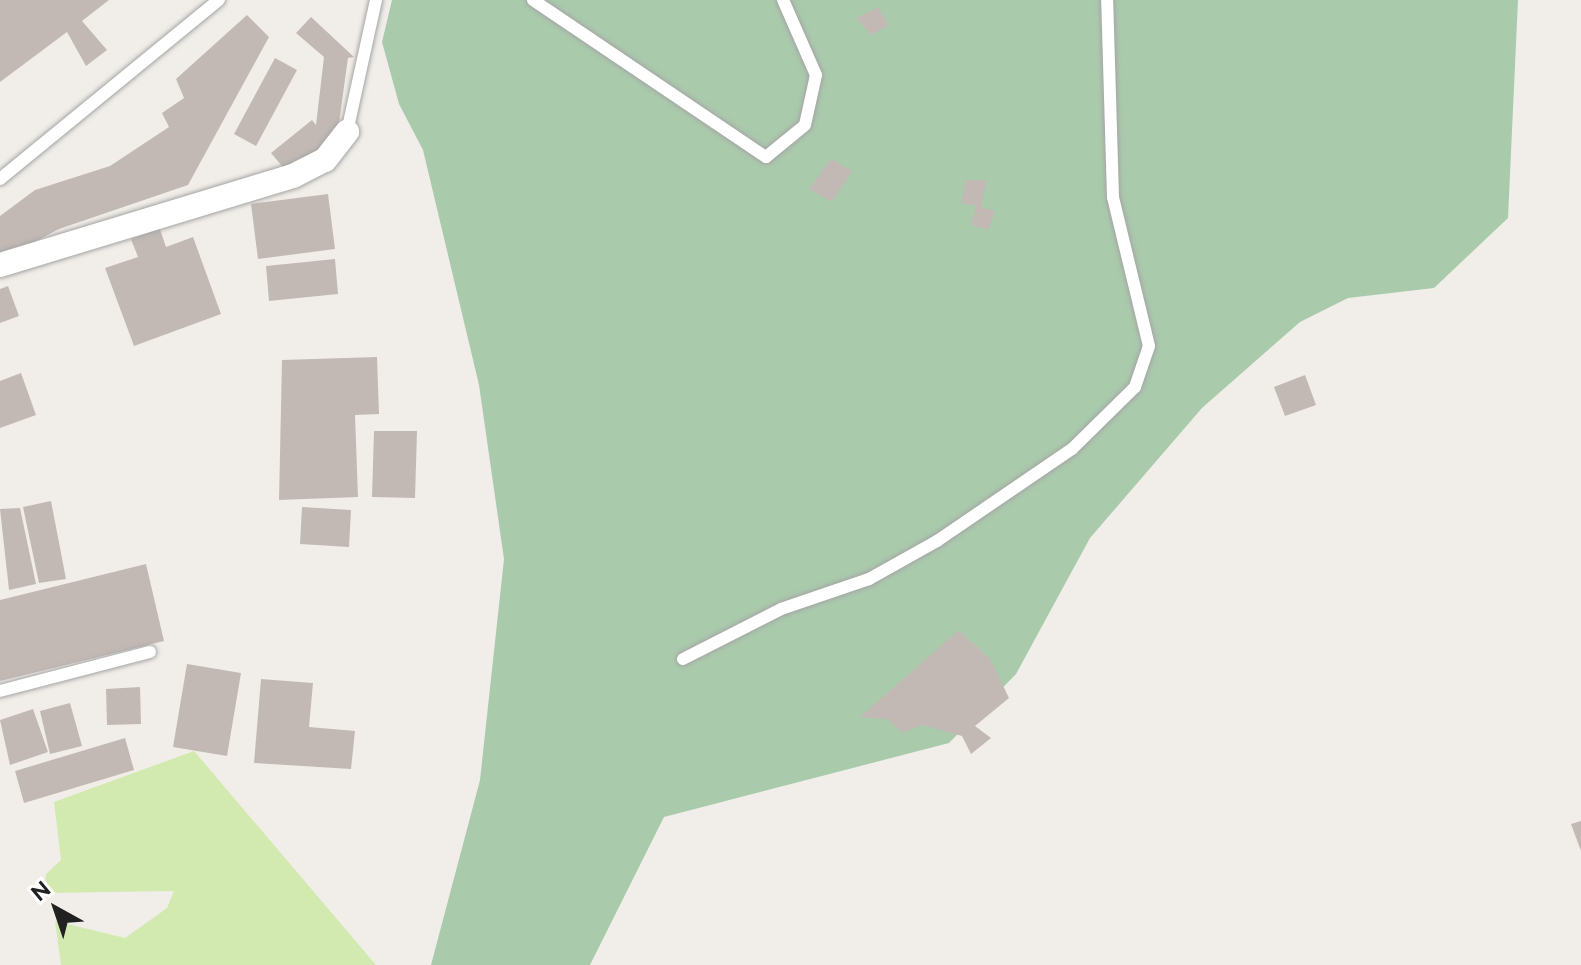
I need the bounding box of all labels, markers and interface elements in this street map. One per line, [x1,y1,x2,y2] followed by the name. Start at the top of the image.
[16,869,96,949] north arrow
[26,875,55,906] text: N

